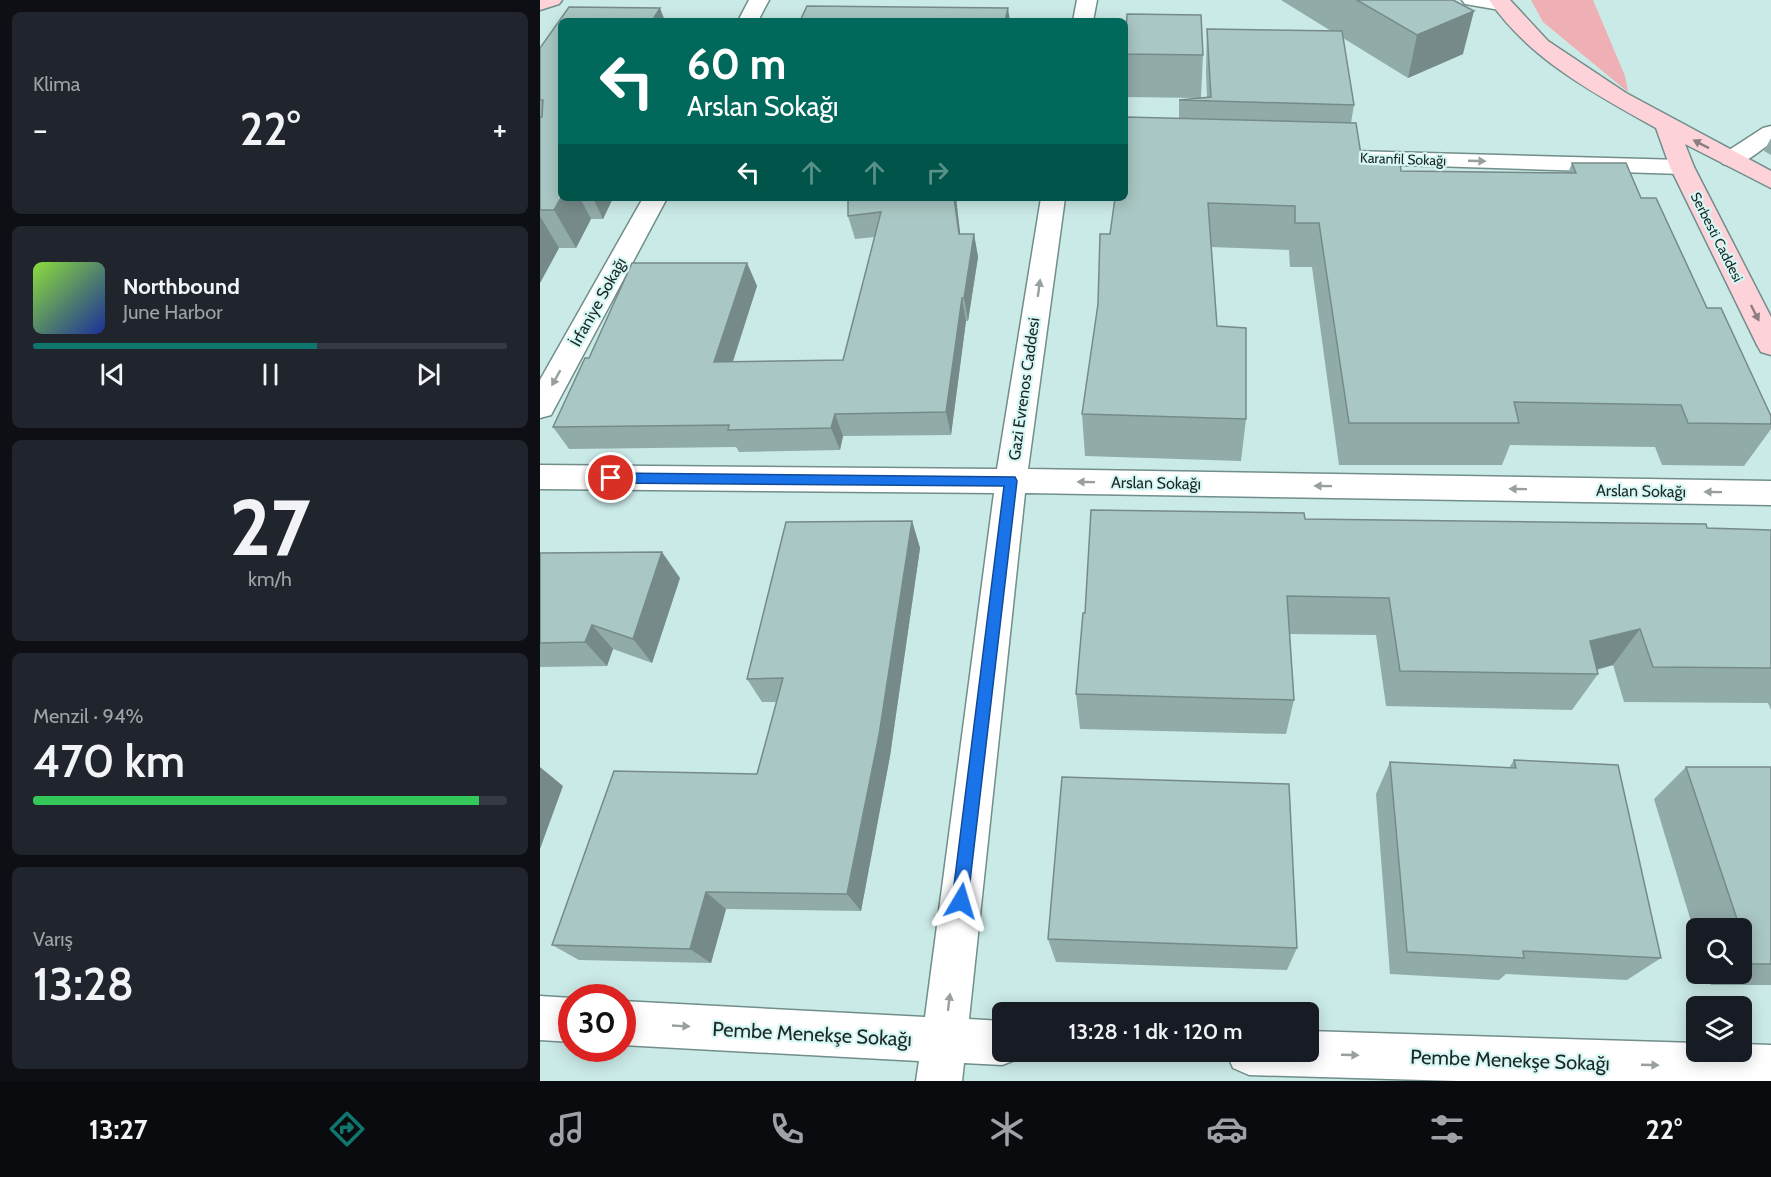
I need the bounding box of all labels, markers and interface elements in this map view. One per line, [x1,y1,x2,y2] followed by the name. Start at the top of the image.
[687,38,786,90] text: 60 m
[588,42,666,120] icon: left
[33,72,80,96] text: Klima
[687,90,839,123] text: Arslan Sokağı
[240,102,300,156] text: 22°
[33,109,48,149] text: −
[492,109,507,149] text: +
[1692,139,1709,149] one-way arrow
[1360,149,1446,170] street label: Karanfil Sokağı
[732,156,765,189] icon: left
[795,156,828,189] icon: ahead
[858,156,891,189] icon: ahead
[921,156,954,189] icon: right
[1468,157,1487,166] one-way arrow
[1687,189,1747,285] street label: Serbesti Caddesi
[566,254,630,350] street label: İrfaniye Sokağı
[123,273,240,300] text: Northbound
[1035,278,1044,297] one-way arrow
[123,300,223,324] text: June Harbor
[1750,304,1760,321] one-way arrow
[1005,316,1043,462] street label: Gazi Evrenos Caddesi
[96,358,129,391] icon: previous
[254,358,287,391] icon: pause
[412,358,445,391] icon: next
[551,370,561,387] one-way arrow
[585,452,636,503] pin
[594,461,627,494] icon: arrive
[1111,473,1201,493] street label: Arslan Sokağı
[1076,477,1095,487] one-way arrow
[229,480,311,575] text: 27
[1313,481,1332,490] one-way arrow
[1596,481,1686,501] street label: Arslan Sokağı
[1508,484,1527,493] one-way arrow
[1703,487,1722,496] one-way arrow
[248,567,292,591] text: km/h
[33,704,143,728] text: Menzil · 94%
[33,734,185,788] text: 470 km
[929,869,993,933] position arrow
[1686,918,1752,1062] map controls
[1686,918,1752,984] button: search
[33,927,73,951] text: Varış
[33,957,134,1011] text: 13:28
[558,984,636,1062] speed limit sign: 30
[944,993,954,1012] one-way arrow
[1686,996,1752,1062] button: layers
[712,1017,912,1051] street label: Pembe Menekşe Sokağı
[1069,1018,1242,1045] text: 13:28 · 1 dk · 120 m
[671,1022,690,1031] one-way arrow
[1410,1045,1610,1075] street label: Pembe Menekşe Sokağı
[1340,1050,1359,1059] one-way arrow
[1640,1060,1659,1069] one-way arrow
[326,1108,368,1150] icon: directions
[546,1108,588,1150] icon: music
[766,1108,808,1150] icon: phone
[986,1108,1028,1150] icon: climate
[1206,1108,1248,1150] icon: car
[1426,1108,1468,1150] icon: filters
[89,1113,148,1146] text: 13:27
[1646,1113,1682,1146] text: 22°

